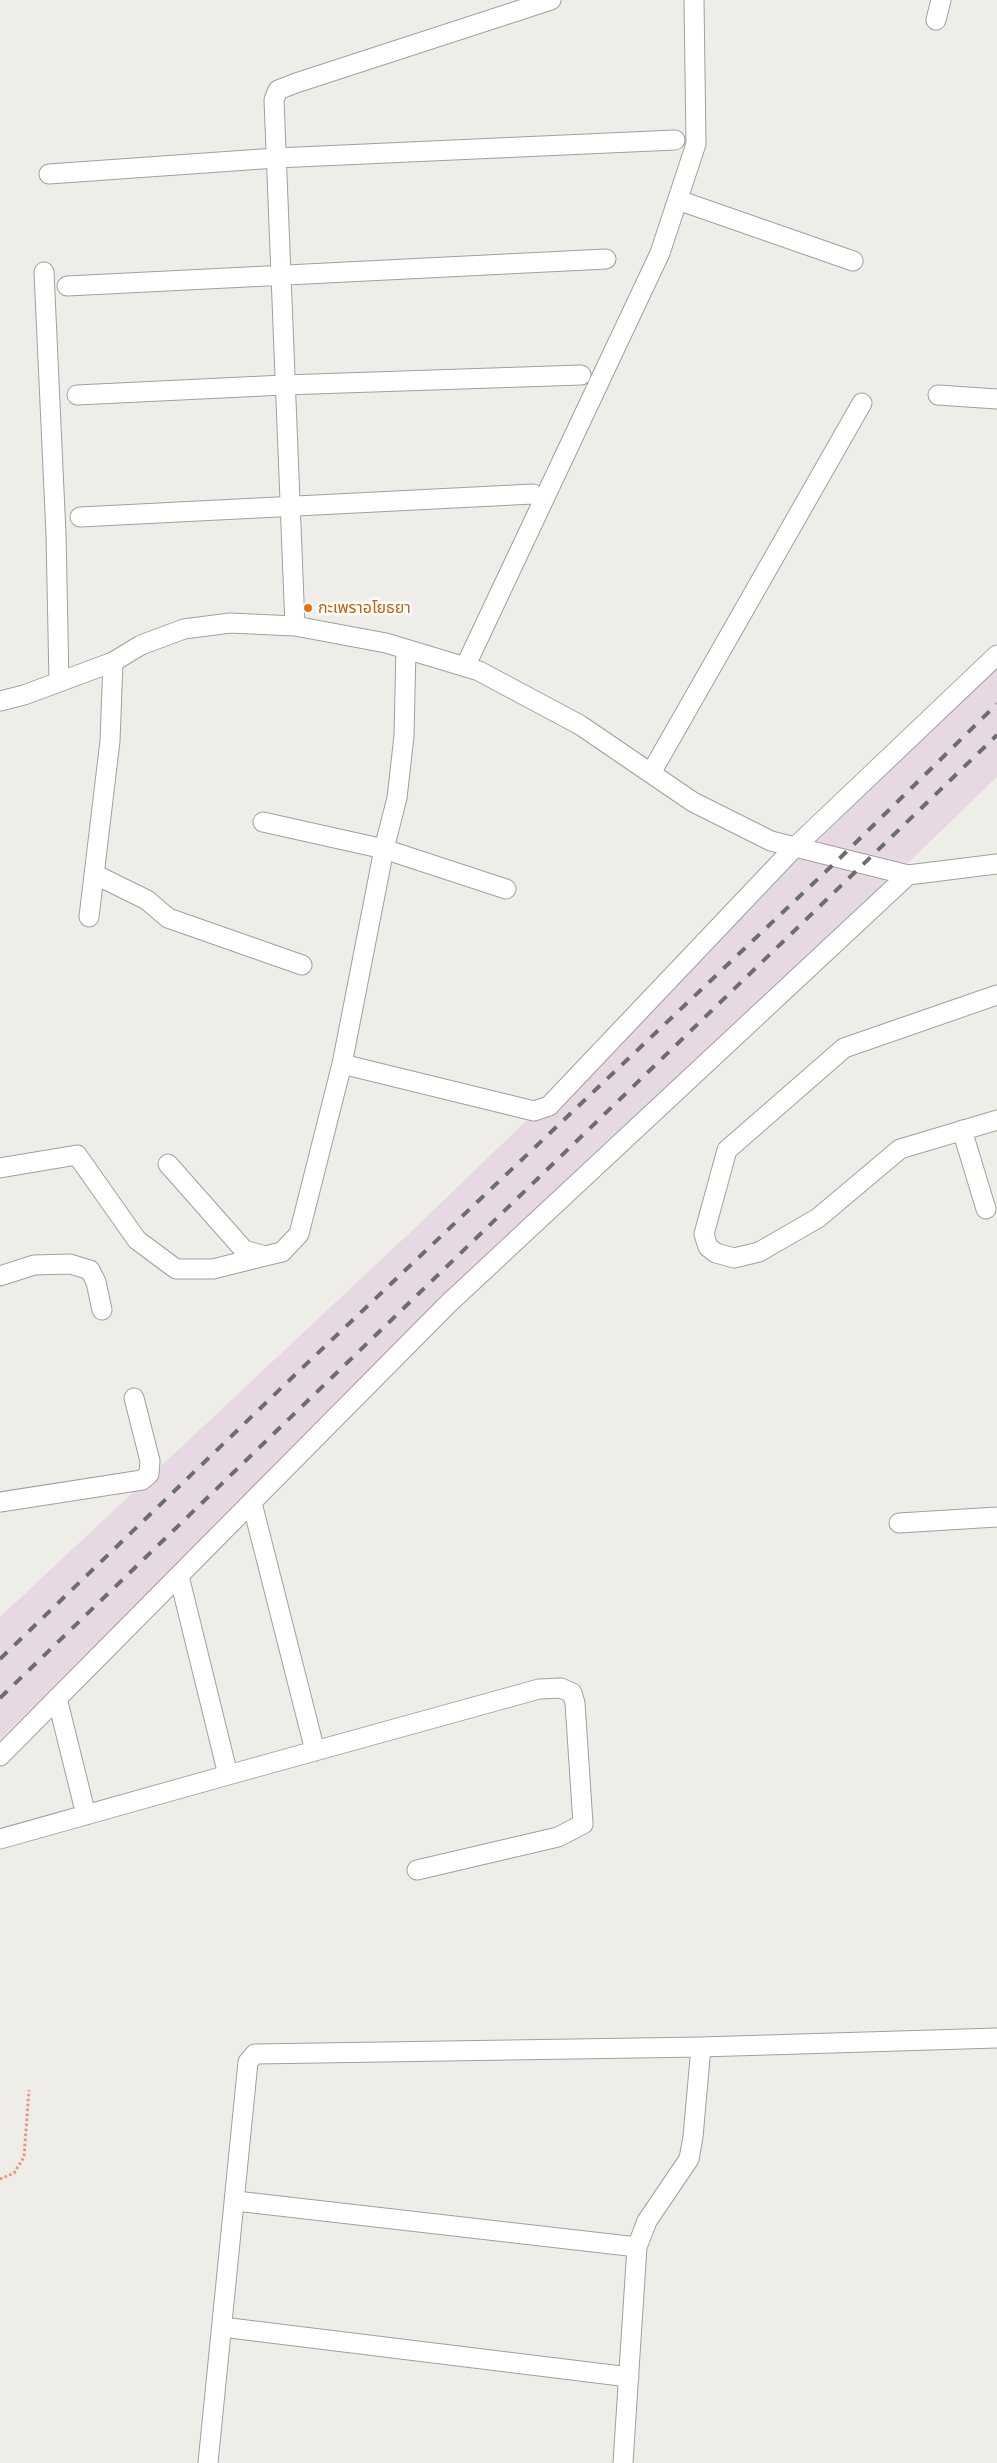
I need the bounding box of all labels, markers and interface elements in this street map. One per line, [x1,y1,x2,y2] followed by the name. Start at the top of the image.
[318,598,411,618] place label: กะเพราอโยธยา
[302,602,314,614] marker: กะเพราอโยธยา

